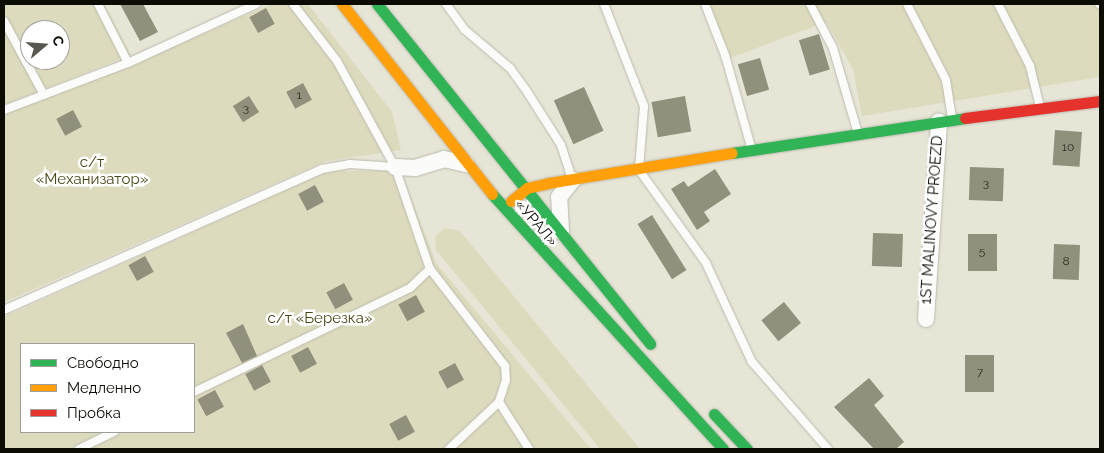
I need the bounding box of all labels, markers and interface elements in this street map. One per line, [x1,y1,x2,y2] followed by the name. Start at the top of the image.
[20,20,70,70] north arrow
[49,34,67,48] text: С
[296,89,302,103] house number: 1
[243,102,249,116] house number: 3
[917,135,947,305] street label: 1ST MALINOVY PROEZD
[1062,141,1074,155] house number: 10
[36,153,148,188] park label: с/т «Механизатор»
[983,177,989,191] house number: 3
[511,196,561,250] street label: «УРАЛ»
[979,245,985,259] house number: 5
[1062,255,1070,269] house number: 8
[268,310,372,328] park label: с/т «Березка»
[20,343,195,433] legend
[67,354,139,372] text: Свободно
[977,366,983,380] house number: 7
[67,379,141,397] text: Медленно
[67,404,121,422] text: Пробка

